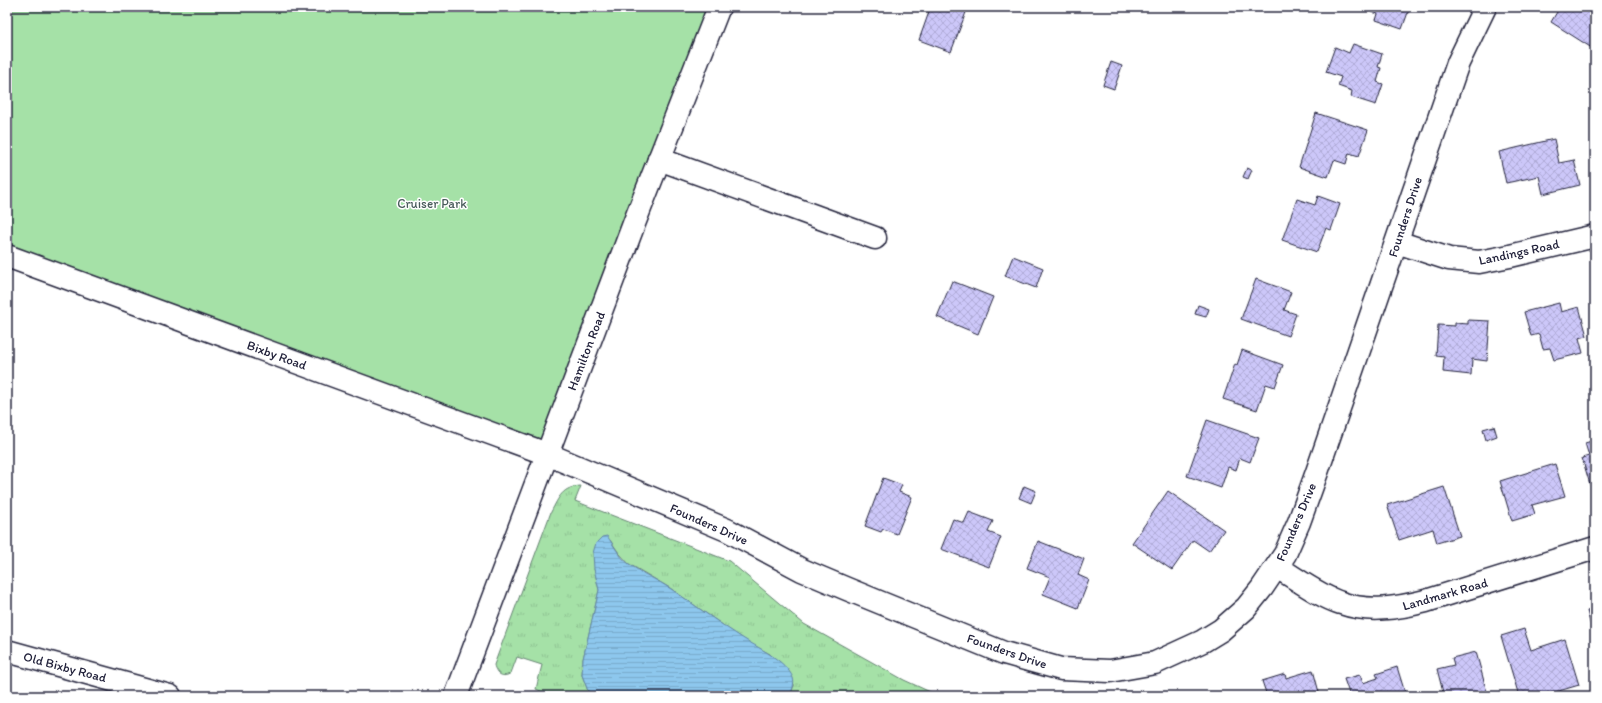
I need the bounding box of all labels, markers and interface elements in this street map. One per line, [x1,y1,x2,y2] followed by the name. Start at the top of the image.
[1385,175,1425,259] street label: Founders Drive
[397,196,467,211] park label: Cruiser Park
[1477,236,1561,268] street label: Landings Road
[564,309,608,393] street label: Hamilton Road
[245,337,309,373] street label: Bixby Road
[1273,481,1319,563] street label: Founders Drive
[668,500,750,548] street label: Founders Drive
[1401,575,1489,613] street label: Landmark Road
[965,630,1049,672] street label: Founders Drive
[22,649,108,685] street label: Old Bixby Road

